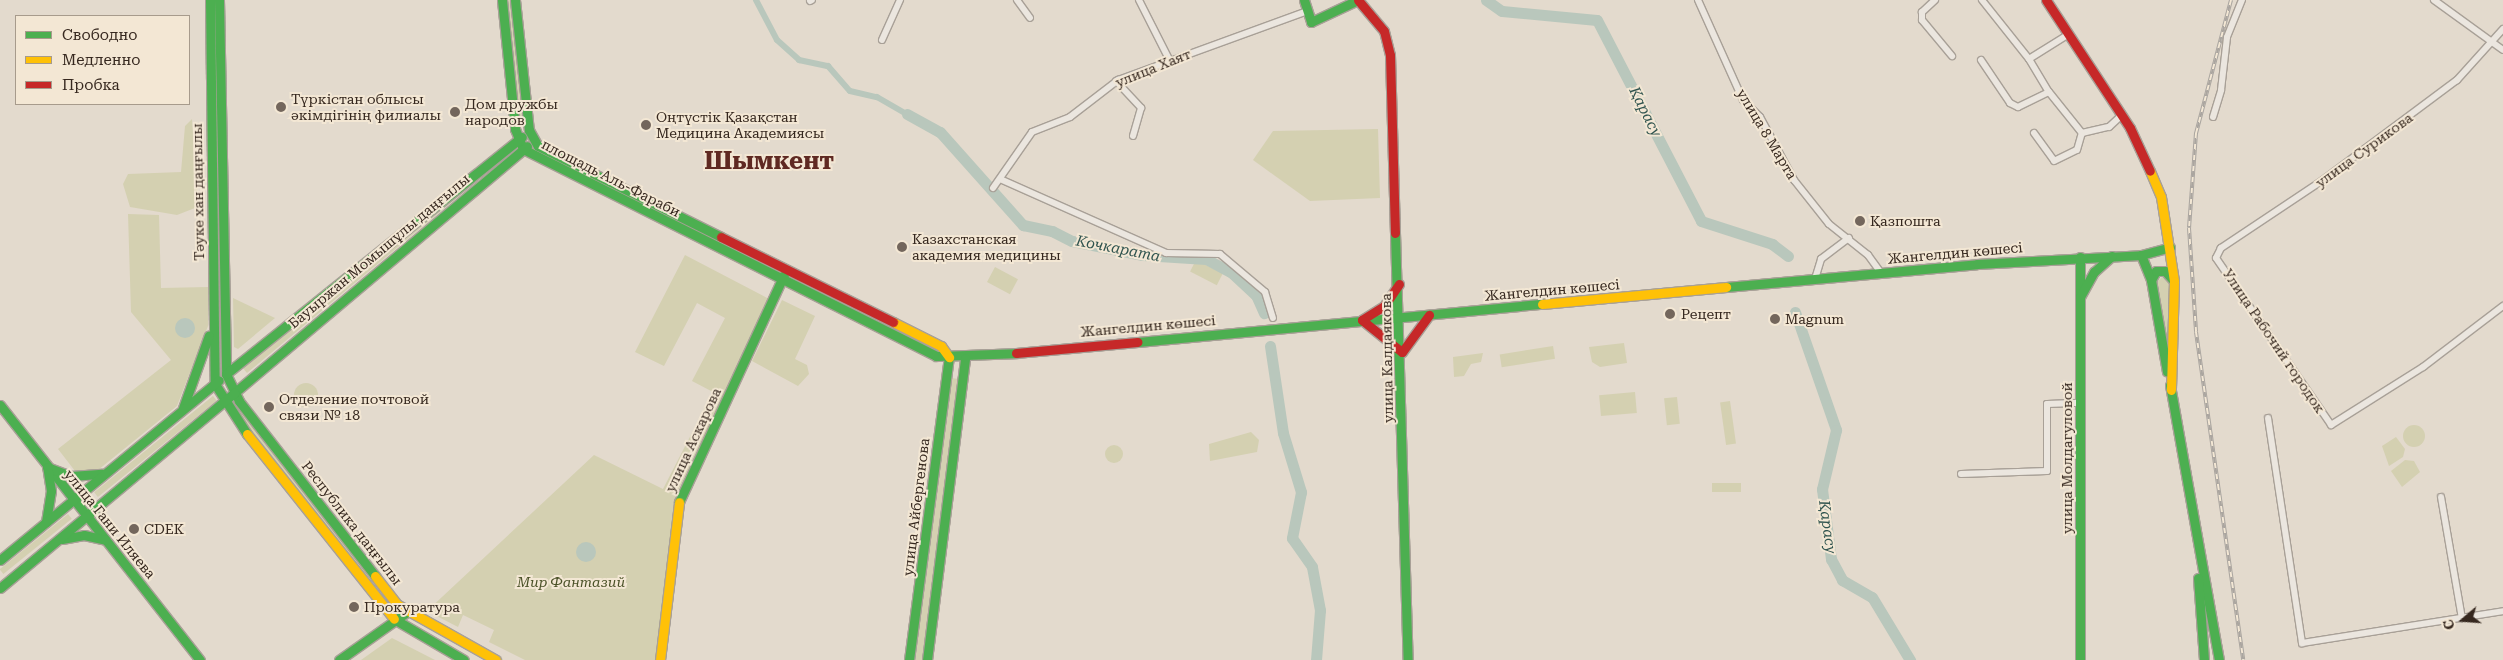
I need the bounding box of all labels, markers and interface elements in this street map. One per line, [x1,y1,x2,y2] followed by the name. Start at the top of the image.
[15,15,190,105] legend
[62,26,137,44] text: Свободно
[1113,45,1193,91] street label: улица Хаят
[62,51,141,69] text: Медленно
[62,76,120,94] text: Пробка
[1625,84,1665,140] water label: Қарасу
[1733,86,1801,182] street label: улица 8 Марта
[291,91,441,124] place label: Түркістан облысы әкімдігінің филиалы
[465,96,558,128] place label: Дом дружбы народов
[275,101,287,113] marker: Түркістан облысы әкімдігінің филиалы
[449,106,461,118] marker: Дом дружбы народов
[656,109,824,142] place label: Оңтүстік Қазақстан Медицина Академиясы
[2312,109,2416,191] street label: улица Сурикова
[640,119,652,131] marker: Оңтүстік Қазақстан Медицина Академиясы
[188,123,208,261] street label: Тәуке хан даңғылы
[539,136,683,220] street label: площадь Аль-Фараби
[704,148,834,176] district label: Шымкент
[285,170,473,332] street label: Бауыржан Момышұлы даңғылы
[1870,213,1941,229] place label: Қазпошта
[1854,215,1866,227] marker: Қазпошта
[912,231,1061,264] place label: Казахстанская академия медицины
[1074,232,1162,266] water label: Кочкарата
[1887,239,2023,267] street label: Жангелдин көшесі
[896,241,908,253] marker: Казахстанская академия медицины
[2219,266,2329,416] street label: Улица Рабочий городок
[1484,276,1620,304] street label: Жангелдин көшесі
[1377,293,1397,423] street label: улица Калдаякова
[1681,306,1731,322] place label: Рецепт
[1663,307,1677,321] marker: Рецепт
[1785,311,1844,327] place label: Magnum
[1080,312,1216,340] street label: Жангелдин көшесі
[1769,313,1781,325] marker: Magnum
[2059,382,2075,534] street label: улица Молдагуловой
[661,385,725,495] street label: улица Аскарова
[279,391,429,424] place label: Отделение почтовой связи № 18
[263,401,275,413] marker: Отделение почтовой связи № 18
[899,437,933,577] street label: улица Айбергенова
[298,458,406,588] street label: Республика даңғылы
[61,466,159,582] street label: улица Гани Иляева
[1814,499,1840,555] water label: Қарасу
[144,521,184,537] place label: CDEK
[128,523,140,535] marker: CDEK
[517,574,625,590] park label: Мир Фантазий
[2438,595,2488,645] north arrow
[364,599,460,615] place label: Прокуратура
[348,601,360,613] marker: Прокуратура
[2440,617,2458,632] text: С

